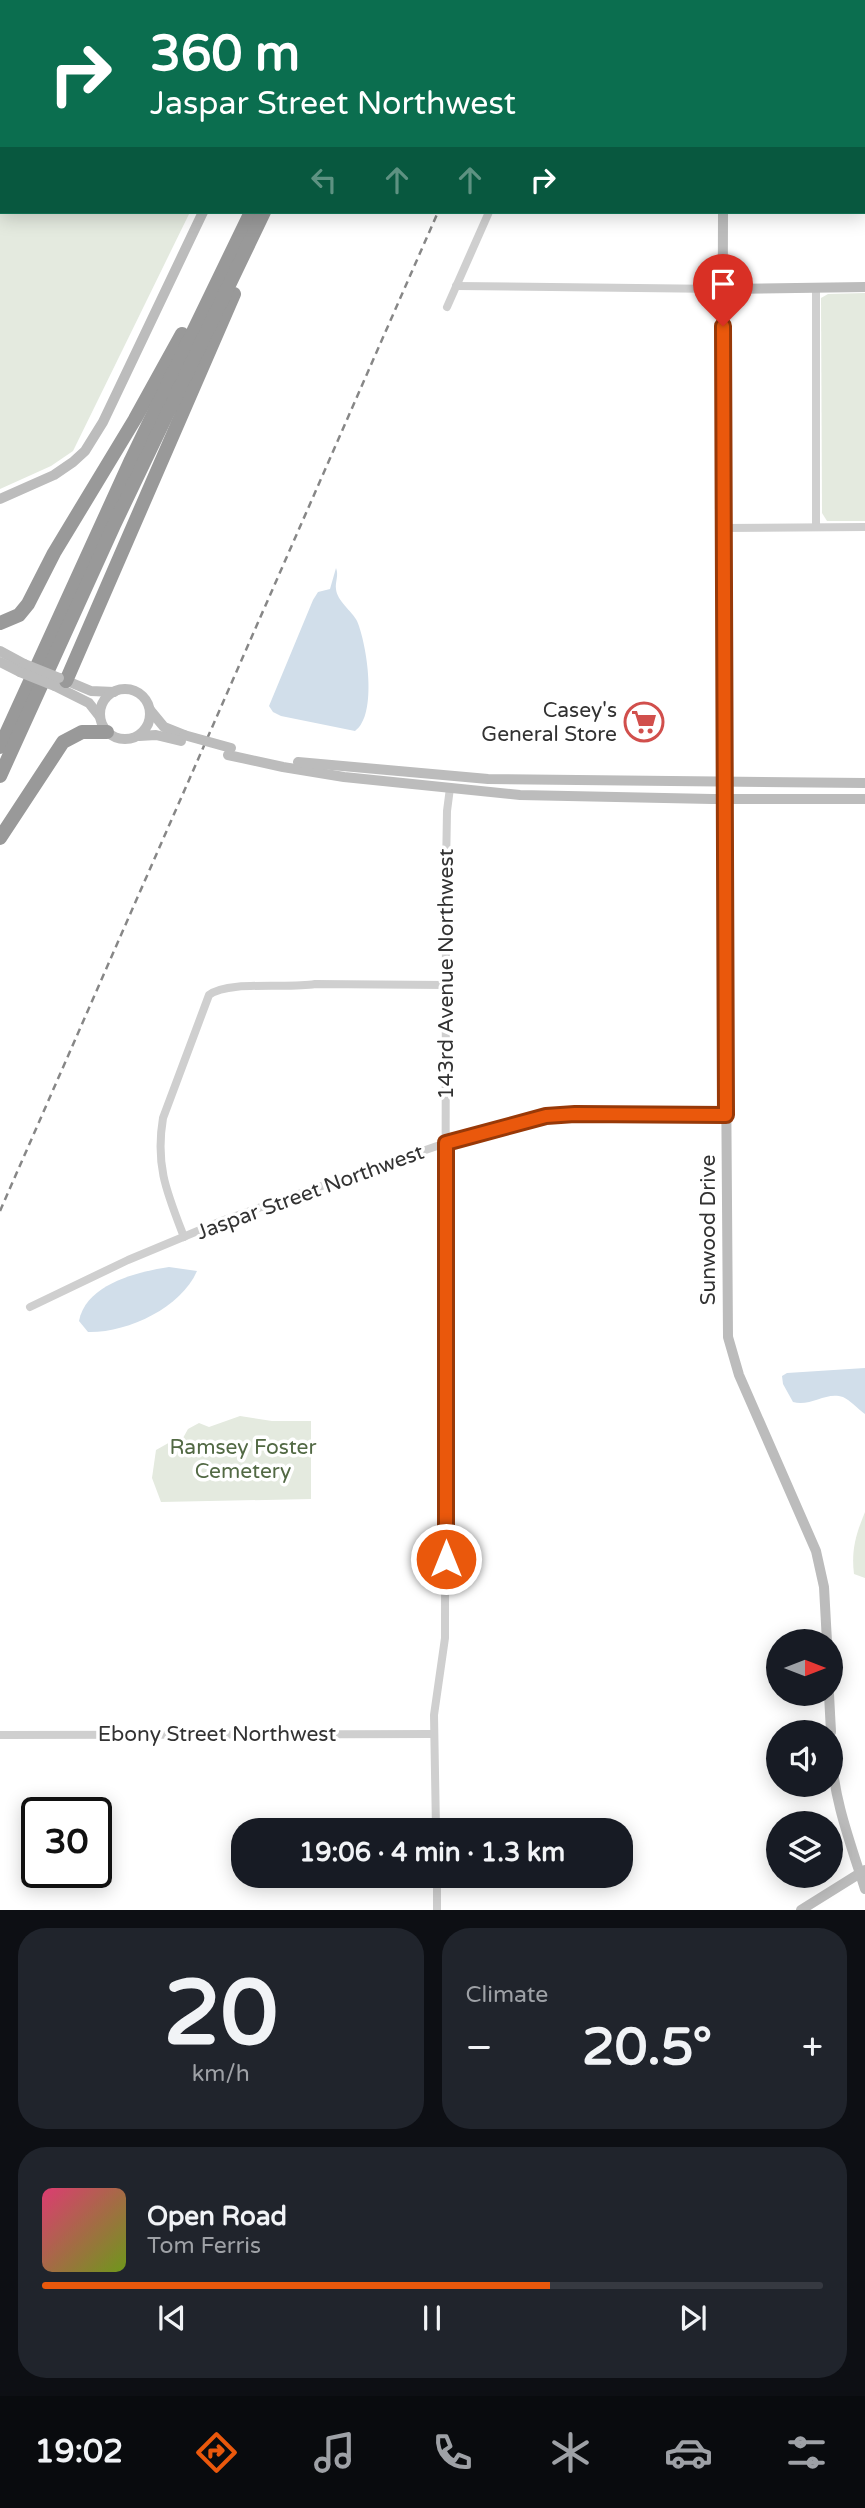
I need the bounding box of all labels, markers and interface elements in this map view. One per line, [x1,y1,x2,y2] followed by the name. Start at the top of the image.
[150,25,300,84] text: 360 m
[35,28,126,119] icon: right
[150,85,516,123] text: Jaspar Street Northwest
[305,161,343,199] icon: left
[378,161,416,199] icon: ahead
[451,161,489,199] icon: ahead
[524,161,562,199] icon: right
[693,254,753,326] pin
[704,265,742,303] icon: arrive
[481,698,617,747] place label: Casey's General Store
[623,701,665,743] supermarket icon: Casey's General Store
[434,848,459,1100] street label: 143rd Avenue Northwest
[193,1140,427,1245] street label: Jaspar Street Northwest
[696,1155,721,1305] street label: Sunwood Drive
[169,1435,317,1484] park label: Ramsey Foster Cemetery
[409,1522,483,1596] position arrow
[766,1629,844,1706] north arrow
[766,1629,843,1888] map controls
[766,1720,843,1797] button: sound
[98,1722,336,1747] street label: Ebony Street Northwest
[21,1797,112,1888] speed limit sign: 30
[766,1811,843,1888] button: layers
[299,1837,565,1868] text: 19:06 · 4 min · 1.3 km
[164,1959,278,2069] text: 20
[466,1981,548,2009] text: Climate
[582,2016,712,2079] text: 20.5°
[466,2025,493,2071] text: −
[802,2025,823,2071] text: +
[192,2060,250,2088] text: km/h
[147,2201,287,2232] text: Open Road
[147,2232,261,2260] text: Tom Ferris
[153,2299,191,2337] icon: previous
[413,2299,451,2337] icon: pause
[674,2299,712,2337] icon: next
[192,2428,241,2477] icon: directions
[310,2428,359,2477] icon: music
[428,2428,477,2477] icon: phone
[546,2428,595,2477] icon: climate
[664,2428,713,2477] icon: car
[782,2428,831,2477] icon: filters
[34,2433,123,2471] text: 19:02

